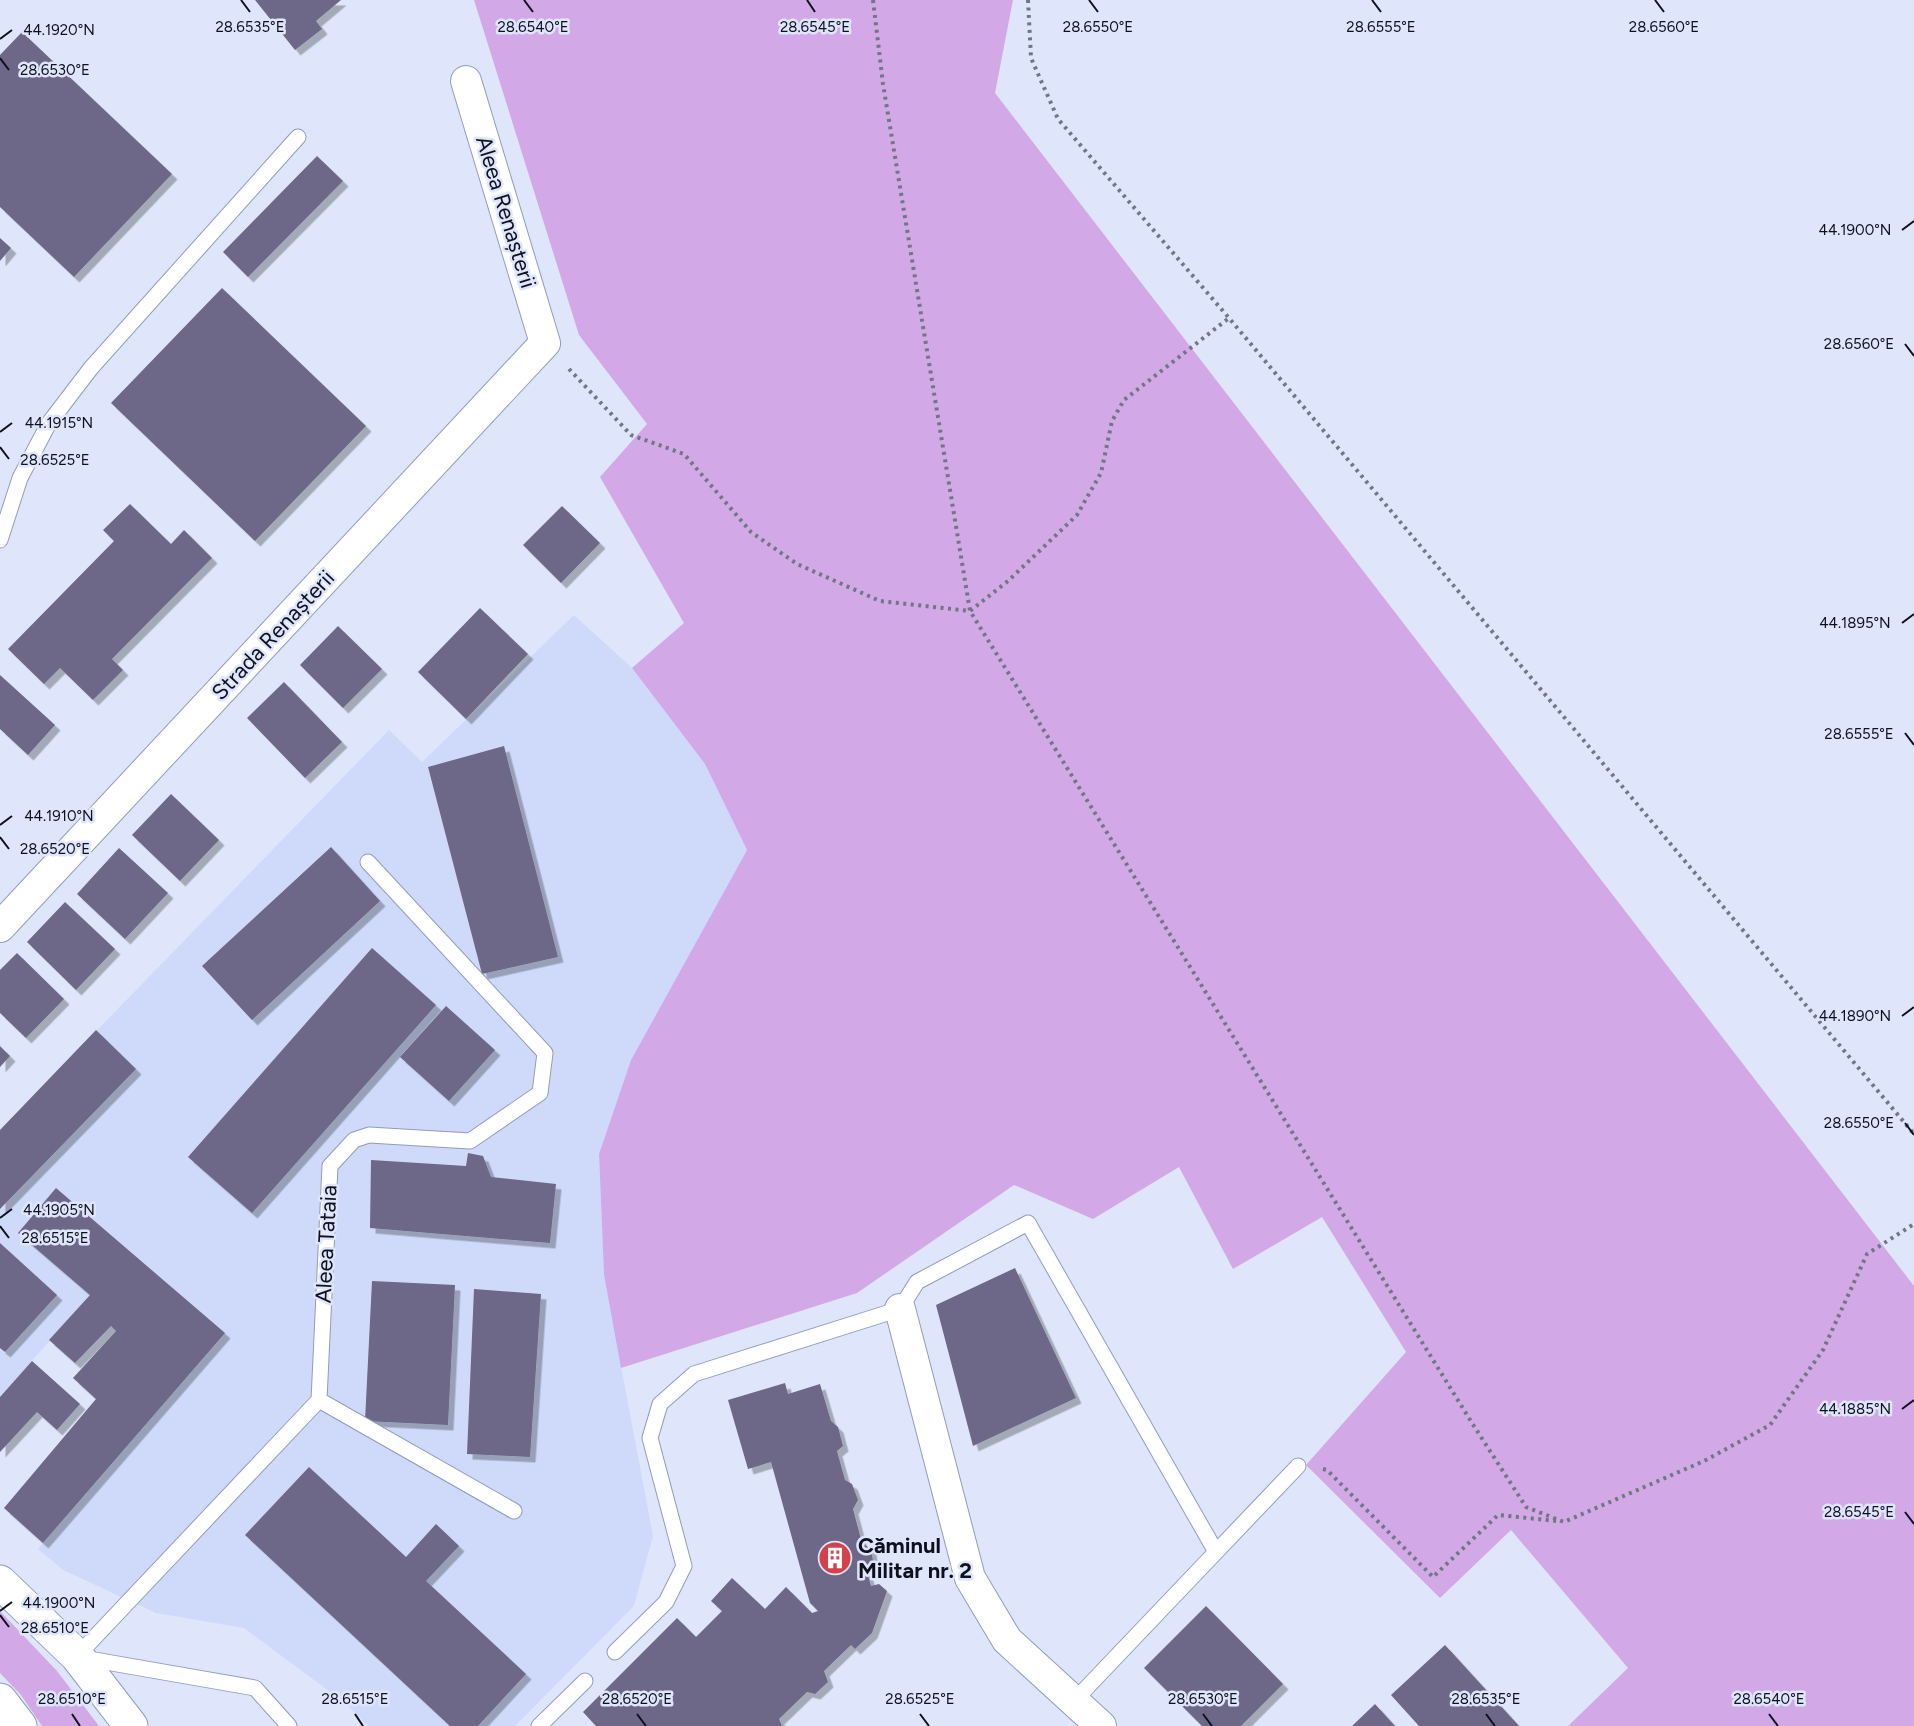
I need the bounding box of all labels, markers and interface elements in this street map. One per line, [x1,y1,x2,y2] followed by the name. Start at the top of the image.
[215,18,285,36] text: 28.6535°E
[497,18,569,36] text: 28.6540°E
[780,18,850,36] text: 28.6545°E
[1063,18,1133,36] text: 28.6550°E
[1346,18,1416,36] text: 28.6555°E
[1629,18,1699,36] text: 28.6560°E
[23,21,95,39] text: 44.1920°N
[20,61,90,79] text: 28.6530°E
[470,133,542,291] street label: Aleea Renașterii
[1819,221,1891,239] text: 44.1900°N
[1824,335,1894,353] text: 28.6560°E
[25,414,93,432] text: 44.1915°N
[20,451,90,469] text: 28.6525°E
[206,565,340,705] street label: Strada Renașterii
[1819,614,1891,632] text: 44.1895°N
[1824,725,1894,743] text: 28.6555°E
[24,807,94,825] text: 44.1910°N
[20,840,90,858] text: 28.6520°E
[1819,1007,1891,1025] text: 44.1890°N
[1824,1114,1894,1132] text: 28.6550°E
[309,1184,343,1304] street label: Aleea Tataia
[23,1201,95,1219] text: 44.1905°N
[21,1229,89,1247] text: 28.6515°E
[1819,1400,1891,1418] text: 44.1885°N
[1824,1503,1894,1521] text: 28.6545°E
[858,1532,972,1584] place label: Căminul Militar nr. 2
[817,1540,853,1576] building icon: Căminul Militar nr. 2
[23,1594,95,1612] text: 44.1900°N
[21,1619,89,1637] text: 28.6510°E
[38,1690,106,1708] text: 28.6510°E
[321,1690,389,1708] text: 28.6515°E
[602,1690,672,1708] text: 28.6520°E
[885,1690,955,1708] text: 28.6525°E
[1168,1690,1238,1708] text: 28.6530°E
[1451,1690,1521,1708] text: 28.6535°E
[1733,1690,1805,1708] text: 28.6540°E

